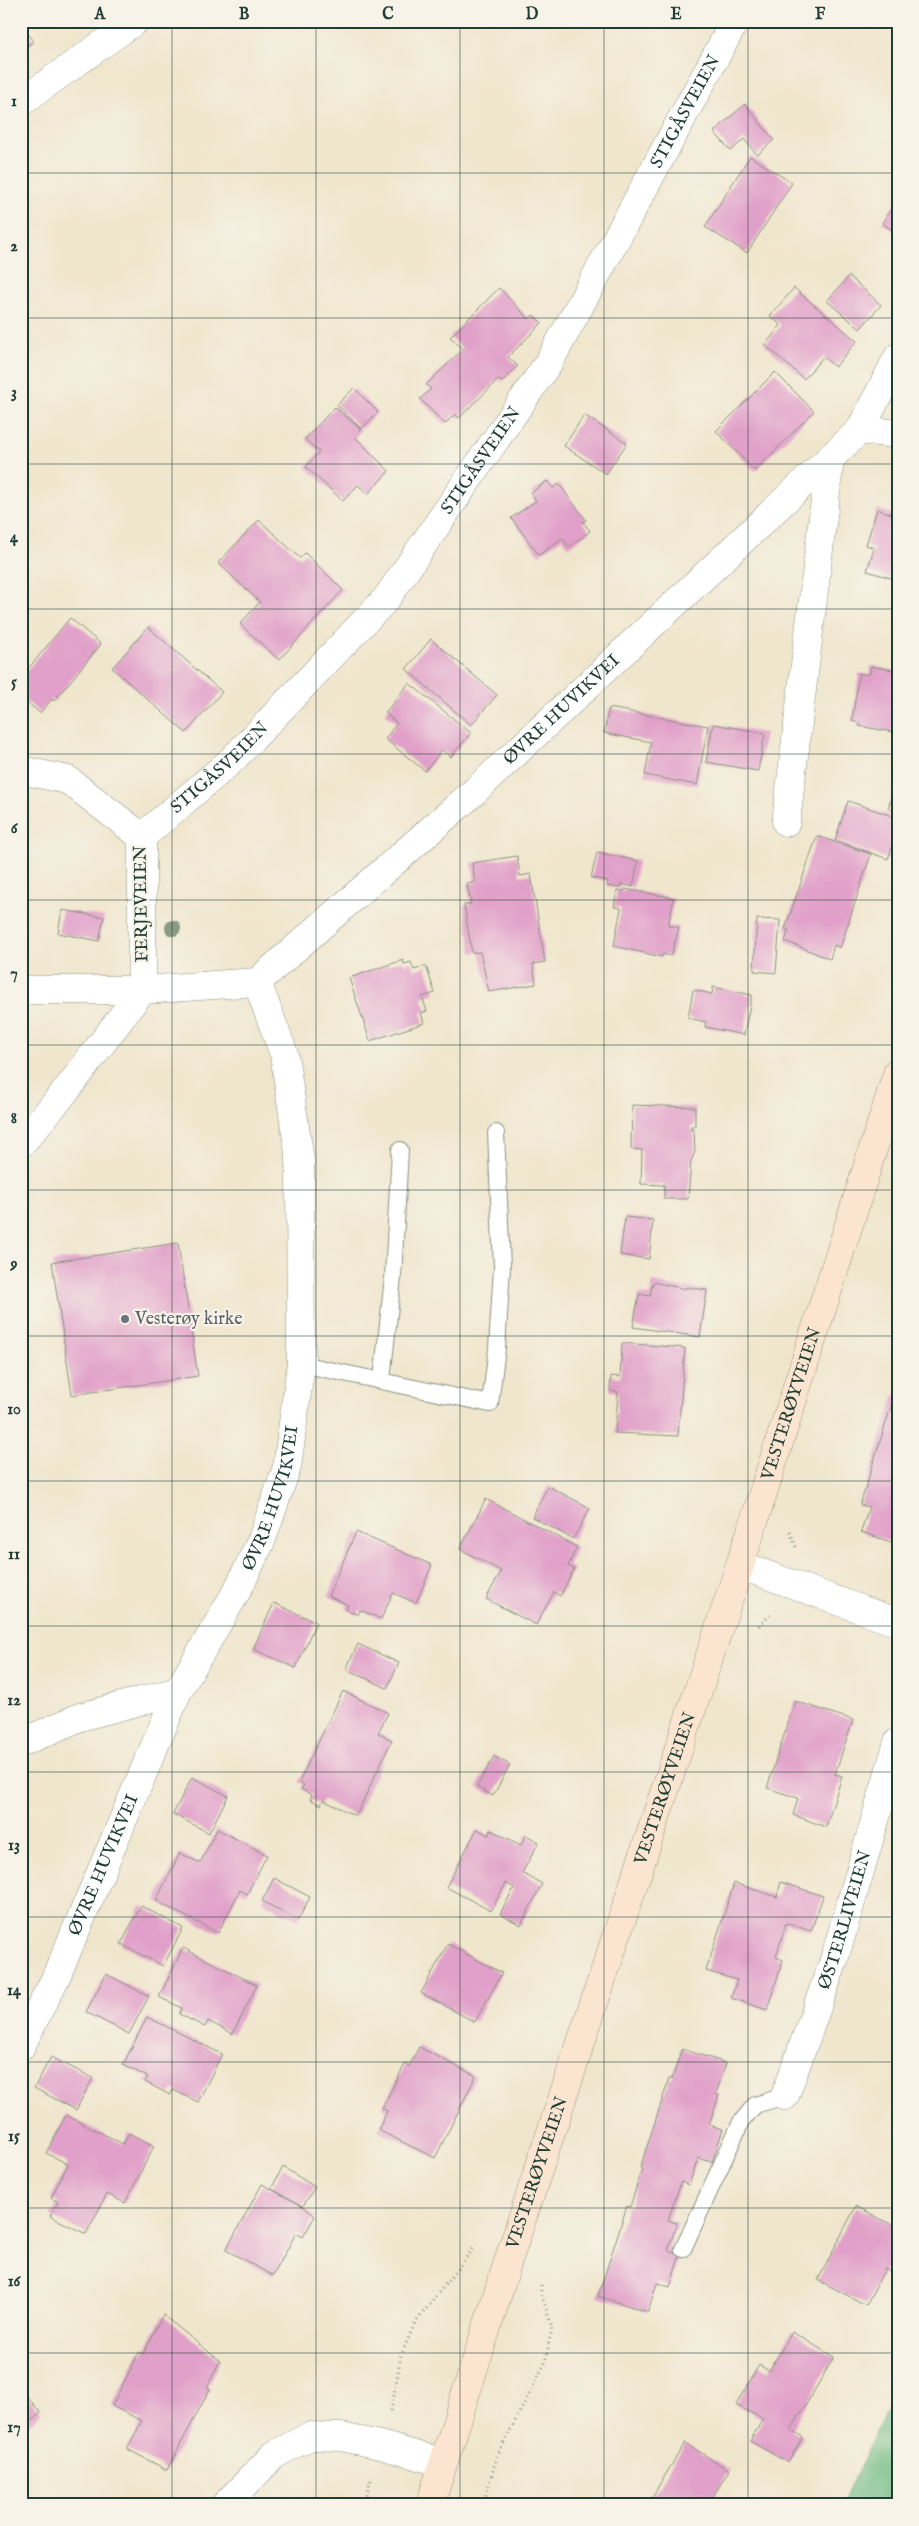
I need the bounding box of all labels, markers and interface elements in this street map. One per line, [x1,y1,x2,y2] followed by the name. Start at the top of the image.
[94,5,107,25] text: A
[239,5,250,25] text: B
[382,5,394,25] text: C
[526,5,539,25] text: D
[670,5,682,25] text: E
[815,5,826,25] text: F
[645,51,726,172] street label: STIGÅSVEIEN
[11,92,17,112] text: 1
[10,237,18,257] text: 2
[11,383,17,403] text: 3
[436,402,526,519] street label: STIGÅSVEIEN
[10,528,19,548] text: 4
[499,649,625,770] street label: ØVRE HUVIKVEI
[11,673,17,693] text: 5
[166,717,274,819] street label: STIGÅSVEIEN
[11,819,19,839] text: 6
[129,845,155,963] street label: FERJEVEIEN
[10,964,18,984] text: 7
[11,1109,17,1129] text: 8
[10,1255,18,1275] text: 9
[134,1308,243,1331] place label: Vesterøy kirke
[119,1313,131,1325] marker: Vesterøy kirke
[756,1324,827,1484] street label: VESTERØYVEIEN
[7,1400,21,1420] text: 10
[237,1424,304,1575] street label: ØVRE HUVIKVEI
[8,1545,20,1565] text: 11
[7,1691,21,1711] text: 12
[629,1709,702,1869] street label: VESTERØYVEIEN
[63,1791,144,1939] street label: ØVRE HUVIKVEI
[8,1836,20,1856] text: 13
[813,1848,877,1993] street label: ØSTERLIVEIEN
[7,1981,22,2001] text: 14
[501,2093,574,2253] street label: VESTERØYVEIEN
[8,2127,20,2147] text: 15
[8,2272,22,2292] text: 16
[7,2418,21,2438] text: 17

